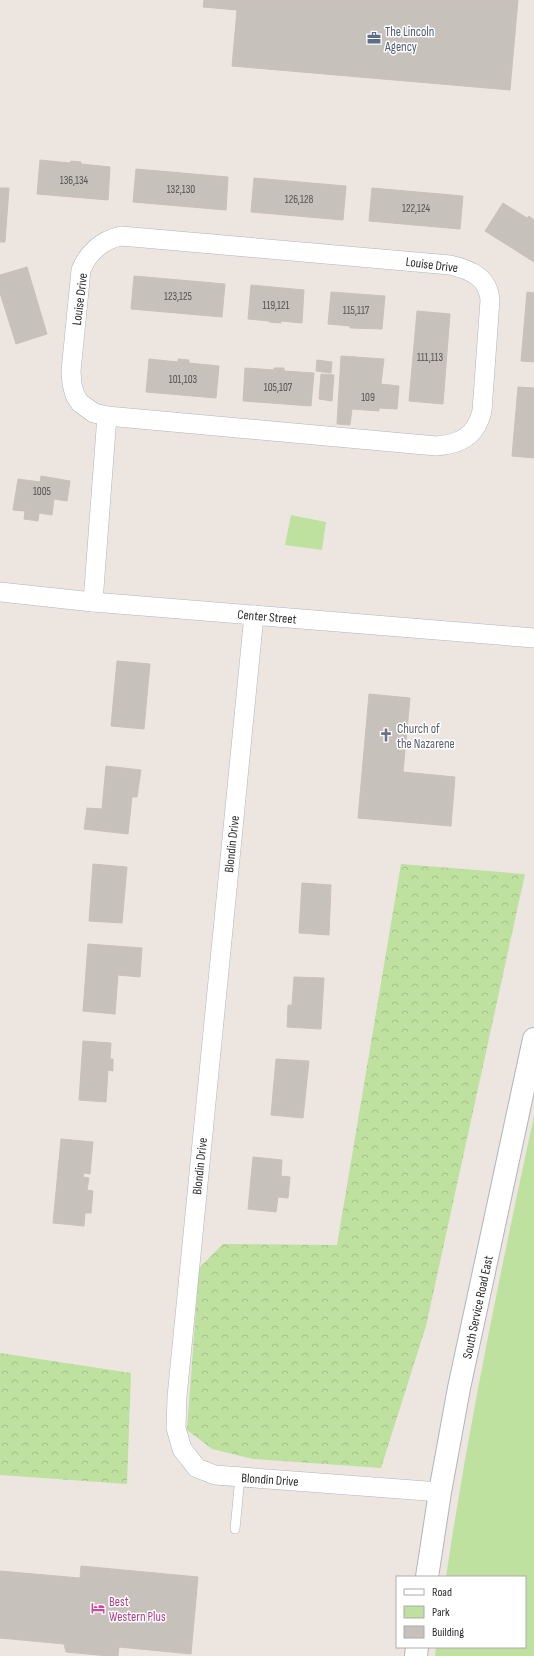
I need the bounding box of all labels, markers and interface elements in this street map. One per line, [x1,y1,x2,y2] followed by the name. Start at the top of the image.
[384,24,434,55] place label: The Lincoln Agency
[366,30,382,46] office icon: The Lincoln Agency
[60,174,89,187] house number: 136,134
[167,183,195,196] house number: 132,130
[285,193,313,206] house number: 126,128
[402,202,430,215] house number: 122,124
[405,254,459,276] street label: Louise Drive
[69,272,91,326] street label: Louise Drive
[164,290,192,303] house number: 123,125
[263,299,290,312] house number: 119,121
[343,304,370,317] house number: 115,117
[417,351,443,364] house number: 111,113
[169,373,198,386] house number: 101,103
[264,381,293,394] house number: 105,107
[361,391,375,404] house number: 109
[33,485,51,498] house number: 1005
[237,606,297,628] street label: Center Street
[397,721,455,752] place label: Church of the Nazarene
[378,727,394,743] church icon: Church of the Nazarene
[221,815,243,873] street label: Blondin Drive
[189,1137,211,1195] street label: Blondin Drive
[459,1254,497,1360] street label: South Service Road East
[241,1470,299,1490] street label: Blondin Drive
[396,1576,526,1648] legend
[432,1585,452,1600] text: Road
[109,1594,166,1625] place label: Best Western Plus
[90,1600,106,1616] hotel icon: Best Western Plus
[432,1605,450,1620] text: Park
[432,1625,464,1640] text: Building

